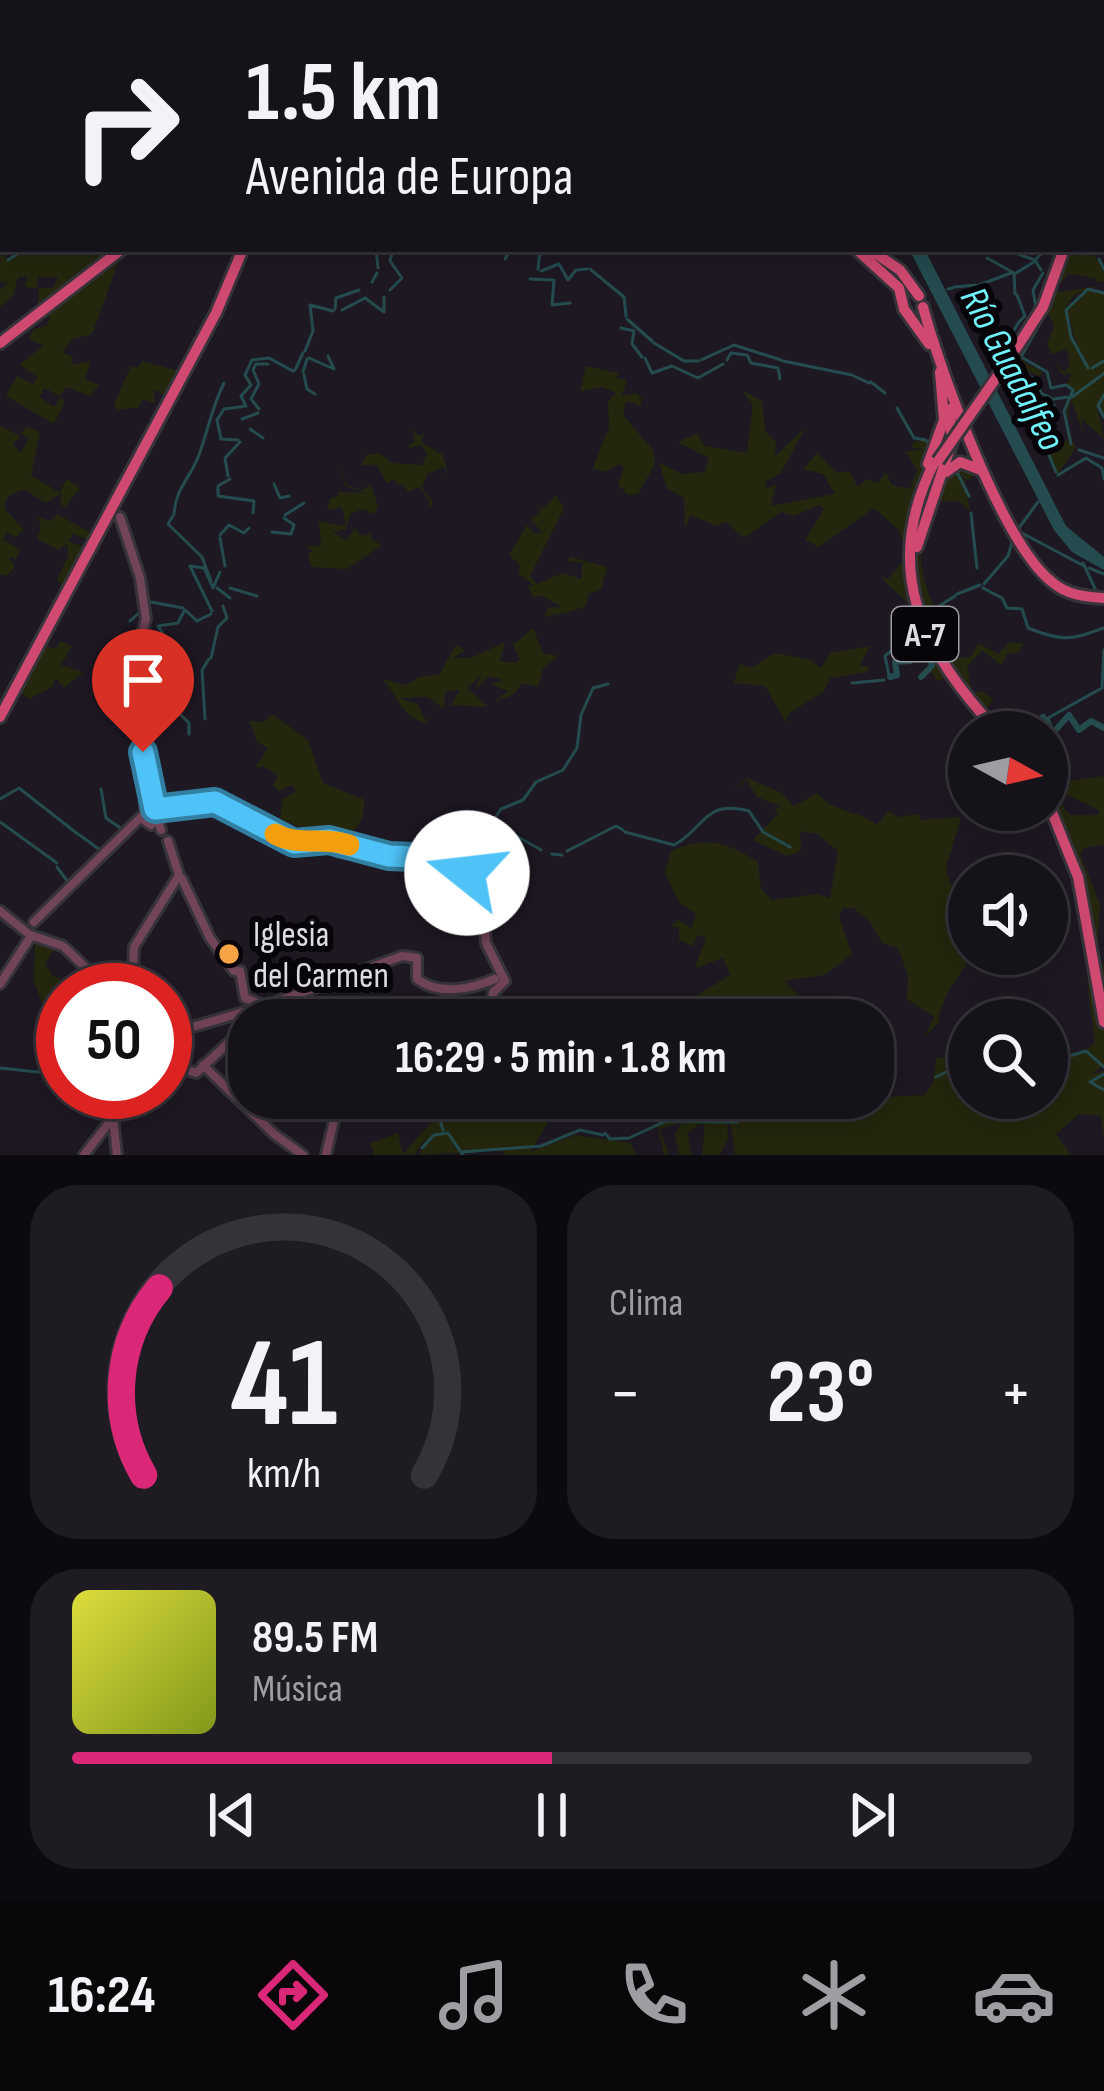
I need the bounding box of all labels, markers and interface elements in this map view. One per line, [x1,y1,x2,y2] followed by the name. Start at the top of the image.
[246,43,441,144] text: 1.5 km
[48,48,204,204] icon: right
[246,145,573,210] text: Avenida de Europa
[949,280,1074,459] water label: Río Guadalfeo
[892,607,958,661] road number: A-7
[92,629,194,752] pin
[110,647,176,713] icon: arrive
[948,711,1068,831] north arrow
[948,711,1068,1119] map controls
[404,810,530,936] position arrow
[948,855,1068,975] button: sound
[253,914,389,998] place label: Iglesia del Carmen
[216,941,242,967] marker: Iglesia del Carmen
[36,963,192,1119] speed limit sign: 50
[948,999,1068,1119] button: search
[395,1031,727,1086] text: 16:29 · 5 min · 1.8 km
[609,1280,683,1327] text: Clima
[230,1312,337,1461] text: 41
[766,1340,875,1448] text: 23°
[609,1355,641,1434] text: −
[1000,1355,1032,1434] text: +
[246,1448,321,1500] text: km/h
[252,1611,378,1666] text: 89.5 FM
[252,1666,343,1713] text: Música
[199,1782,265,1848] icon: previous
[519,1782,585,1848] icon: pause
[839,1782,905,1848] icon: next
[251,1953,335,2037] icon: directions
[432,1953,516,2037] icon: music
[612,1953,696,2037] icon: phone
[792,1953,876,2037] icon: climate
[972,1953,1056,2037] icon: car
[48,1963,155,2028] text: 16:24

